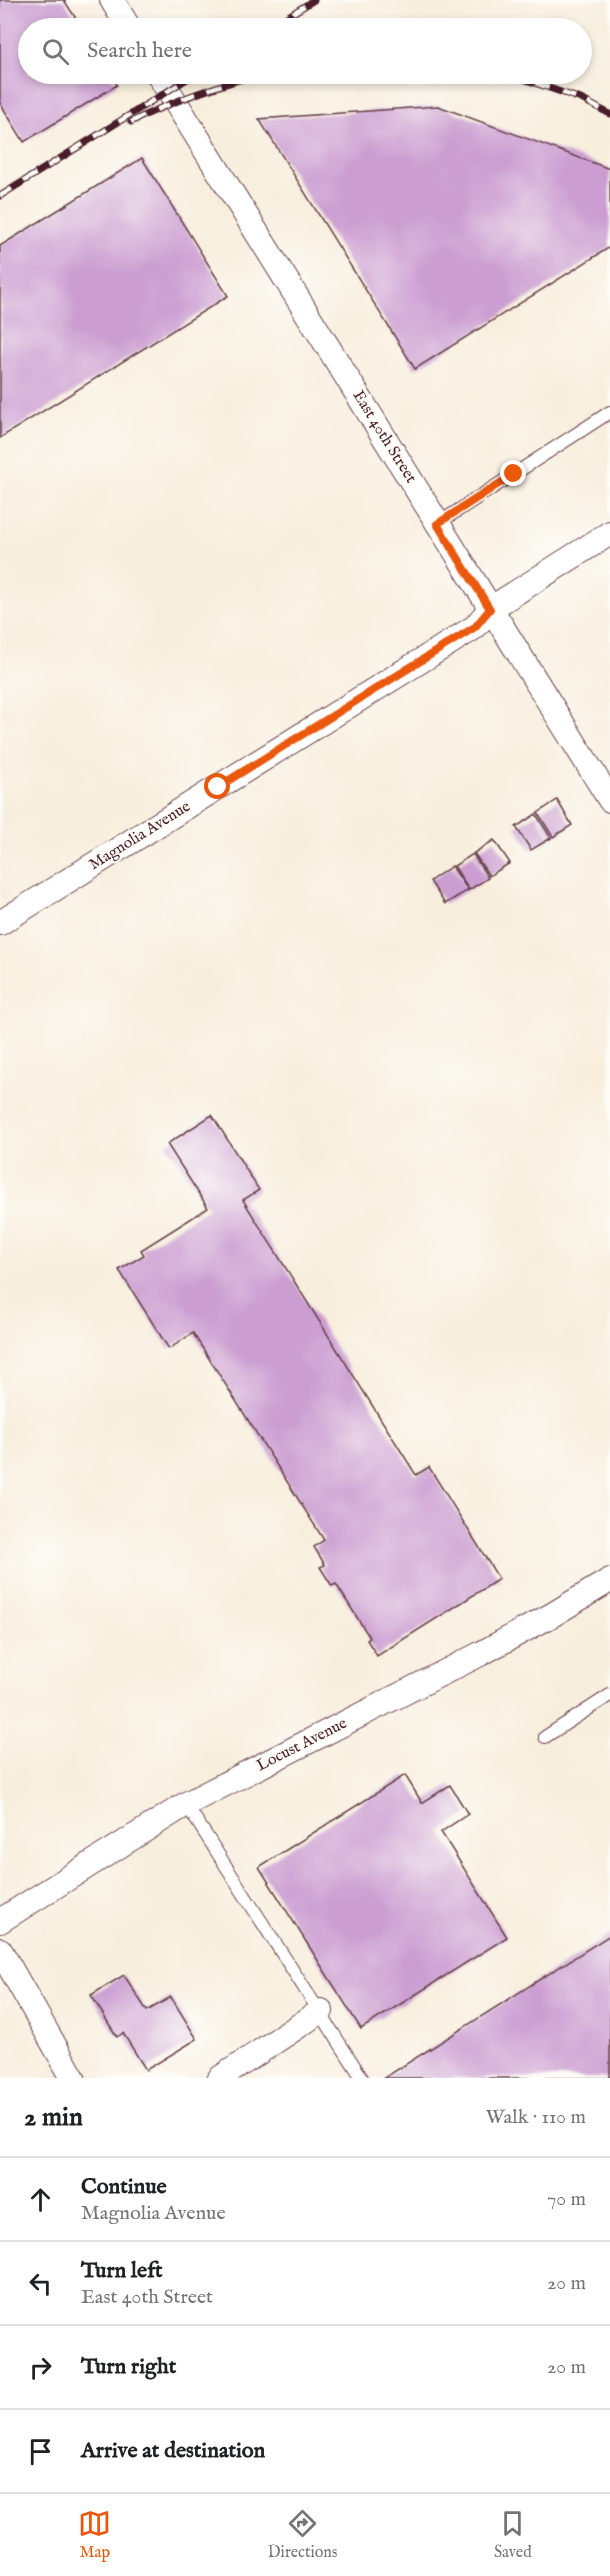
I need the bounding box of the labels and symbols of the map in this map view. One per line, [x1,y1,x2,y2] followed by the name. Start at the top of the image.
[348,387,421,487] street label: East 40th Street
[500,460,526,486] route end
[204,773,230,799] route start
[86,797,194,875] street label: Magnolia Avenue
[253,1714,351,1776] street label: Locust Avenue

